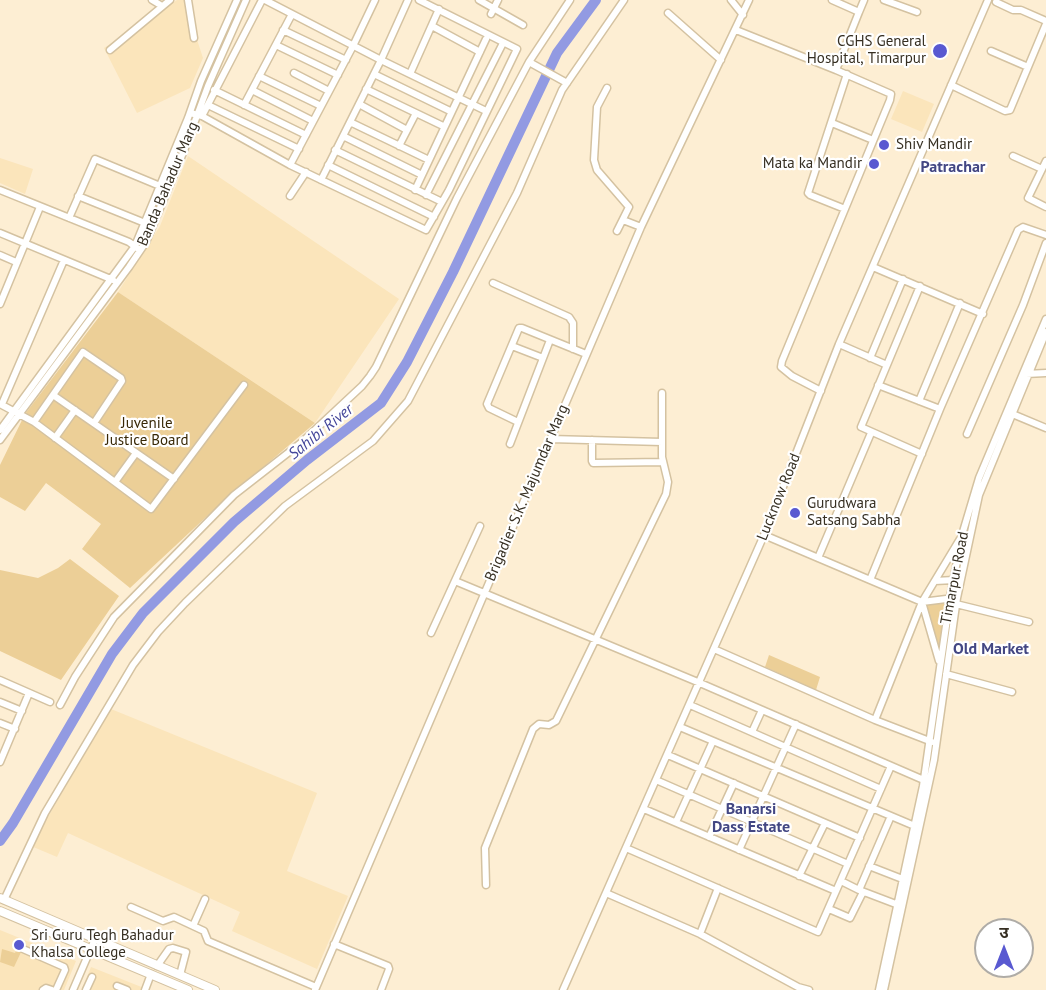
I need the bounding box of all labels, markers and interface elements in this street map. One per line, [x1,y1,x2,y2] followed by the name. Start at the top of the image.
[807,33,926,68] place label: CGHS General Hospital, Timarpur
[931,42,949,60] marker: CGHS General Hospital, Timarpur
[134,119,202,249] street label: Banda Bahadur Marg
[896,136,972,154] place label: Shiv Mandir
[877,138,891,152] marker: Shiv Mandir
[763,155,862,173] place label: Mata ka Mandir
[867,157,881,171] marker: Mata ka Mandir
[921,157,985,177] district label: Patrachar
[285,400,357,464] water label: Sahibi River
[482,402,572,584] street label: Brigadier S.K. Majumdar Marg
[105,415,189,450] park label: Juvenile Justice Board
[753,451,805,543] street label: Lucknow Road
[807,495,901,530] place label: Gurudwara Satsang Sabha
[788,506,802,520] marker: Gurudwara Satsang Sabha
[937,530,973,626] street label: Timarpur Road
[953,639,1029,659] district label: Old Market
[712,799,790,837] district label: Banarsi Dass Estate
[974,918,1034,978] north arrow
[999,922,1009,942] text: उ
[31,927,174,962] place label: Sri Guru Tegh Bahadur Khalsa College
[12,938,26,952] marker: Sri Guru Tegh Bahadur Khalsa College

